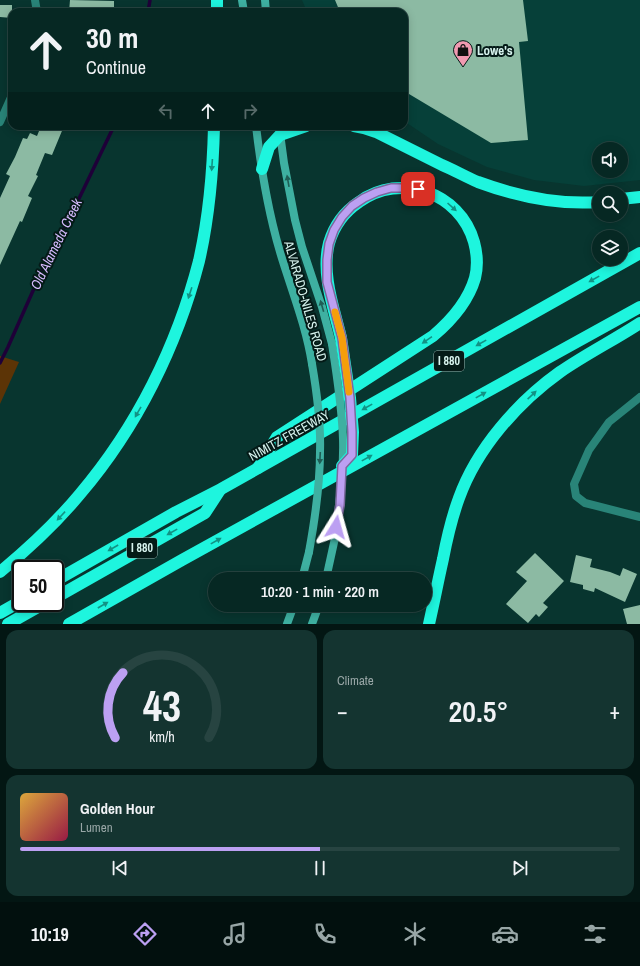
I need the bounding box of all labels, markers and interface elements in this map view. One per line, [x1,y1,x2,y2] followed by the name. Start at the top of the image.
[86,19,138,57] text: 30 m
[20,24,72,76] icon: ahead
[452,39,474,67] shop icon: Lowe's
[477,42,513,59] place label: Lowe's
[86,55,146,80] text: Continue
[155,100,177,122] icon: left
[197,100,219,122] icon: ahead
[239,100,261,122] icon: right
[592,142,628,266] map controls
[592,142,628,178] button: sound
[209,159,216,171] one-way arrow
[401,172,435,206] pin
[284,175,290,187] one-way arrow
[407,178,429,200] icon: arrive
[592,186,628,222] button: search
[26,194,86,293] water label: Old Alameda Creek
[446,203,457,212] one-way arrow
[592,230,628,266] button: layers
[280,238,331,364] street label: ALVARADO-NILES ROAD
[588,275,600,282] one-way arrow
[187,287,193,299] one-way arrow
[319,300,325,312] one-way arrow
[422,336,432,344] one-way arrow
[475,339,487,346] one-way arrow
[434,351,464,371] road number: I 880
[527,391,537,400] one-way arrow
[475,392,487,398] one-way arrow
[362,403,373,410] one-way arrow
[134,406,141,418] one-way arrow
[246,406,333,465] street label: NIMITZ FREEWAY
[317,452,323,465] one-way arrow
[361,455,373,461] one-way arrow
[315,506,357,548] position arrow
[56,511,65,521] one-way arrow
[166,528,177,535] one-way arrow
[127,538,157,558] road number: I 880
[211,538,222,544] one-way arrow
[107,545,119,552] one-way arrow
[12,560,64,612] speed limit sign: 50
[261,581,379,602] text: 10:20 · 1 min · 220 m
[97,601,109,608] one-way arrow
[337,672,374,689] text: Climate
[143,677,180,733] text: 43
[449,691,508,731] text: 20.5°
[337,696,348,726] text: −
[609,696,620,726] text: +
[149,726,174,745] text: km/h
[80,798,155,819] text: Golden Hour
[80,819,113,836] text: Lumen
[109,857,131,879] icon: previous
[309,857,331,879] icon: pause
[509,857,531,879] icon: next
[131,920,159,948] icon: directions
[221,920,249,948] icon: music
[311,920,339,948] icon: phone
[401,920,429,948] icon: climate
[491,920,519,948] icon: car
[581,920,609,948] icon: filters
[31,922,69,947] text: 10:19

